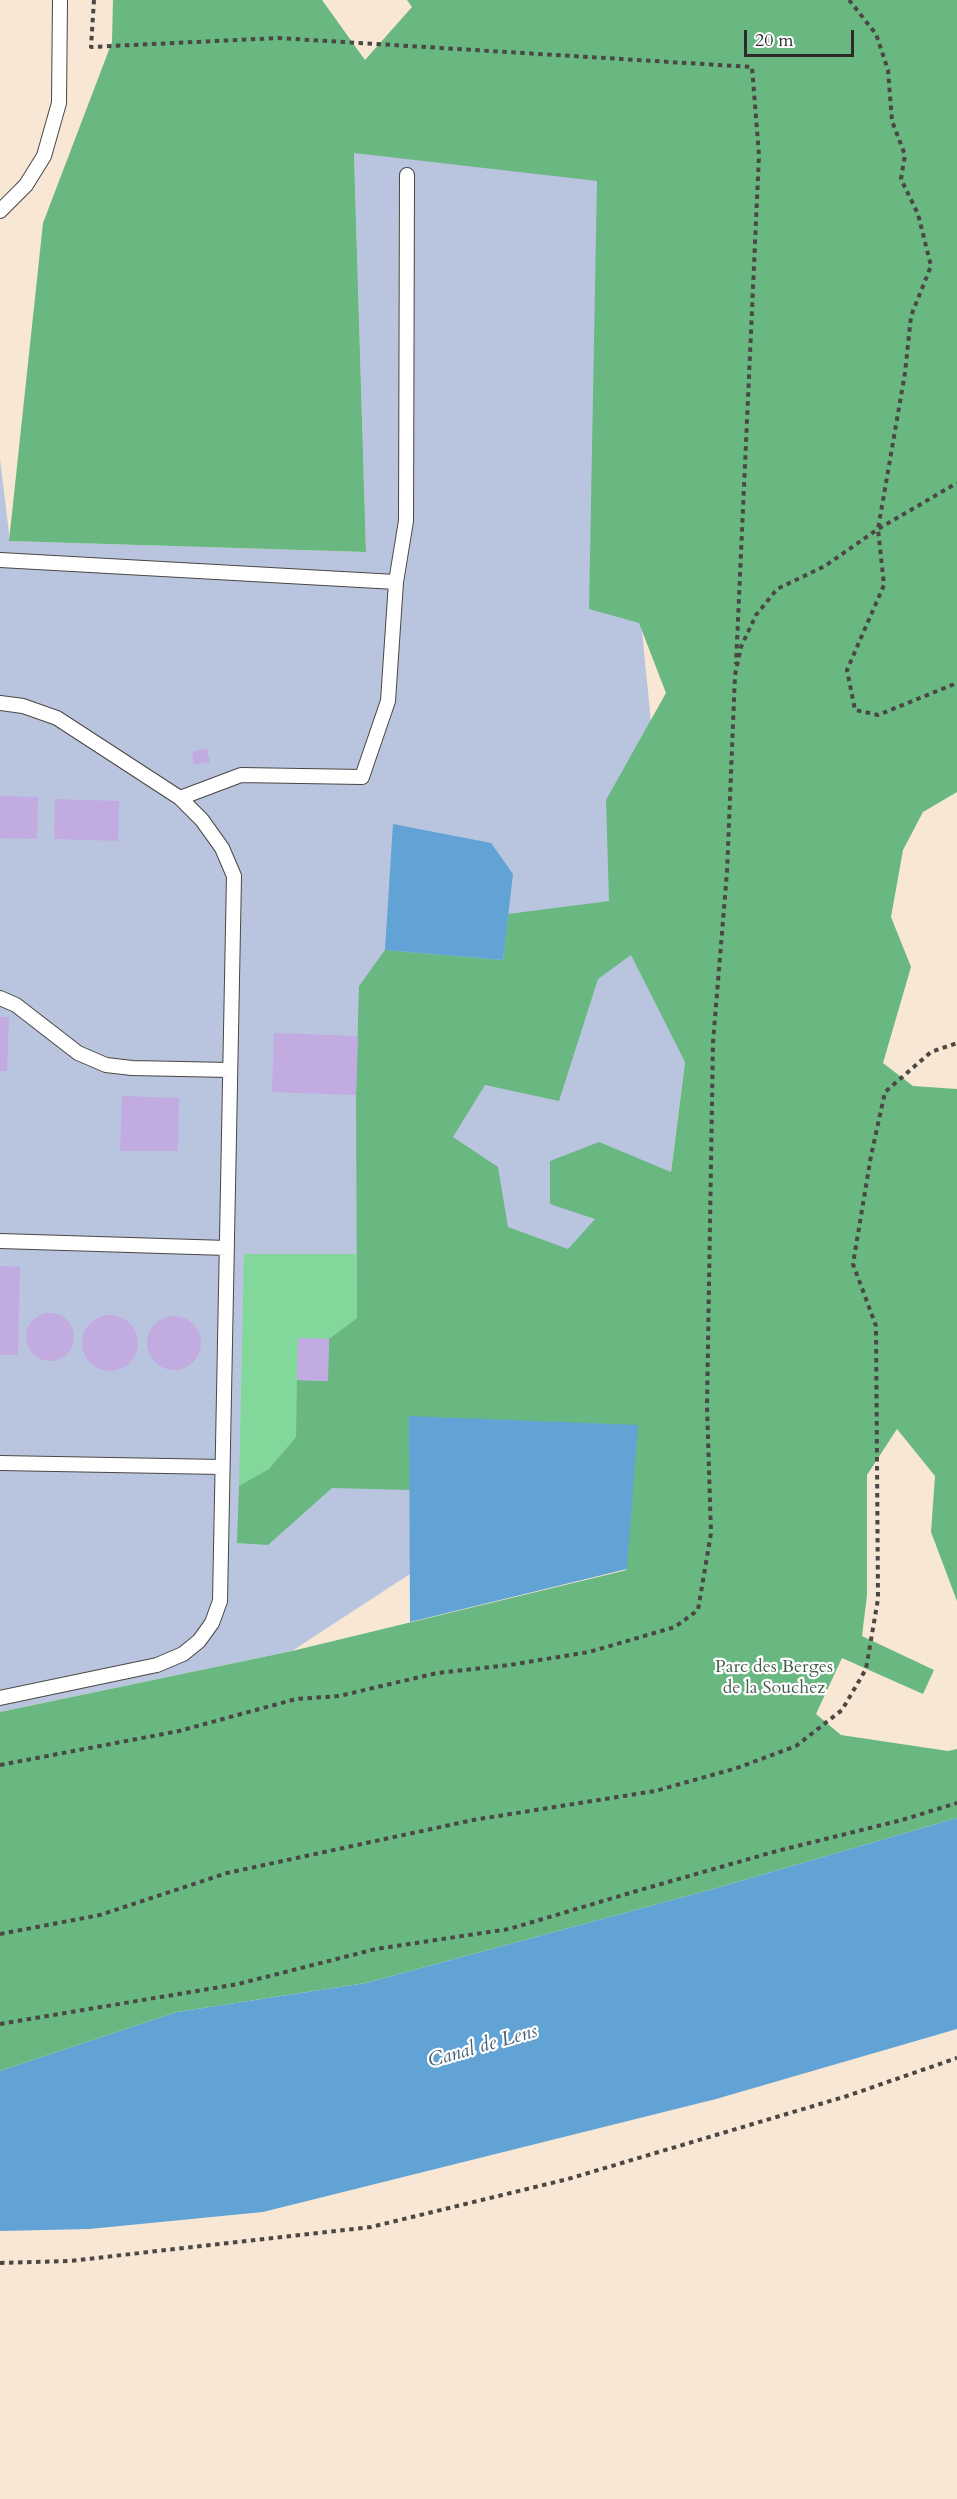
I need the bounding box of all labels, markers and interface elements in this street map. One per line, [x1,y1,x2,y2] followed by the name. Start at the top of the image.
[747,18,856,56] scale bar
[755,28,794,53] text: 20 m
[715,1657,833,1700] park label: Parc des Berges de la Souchez
[425,2020,541,2074] water label: Canal de Lens

